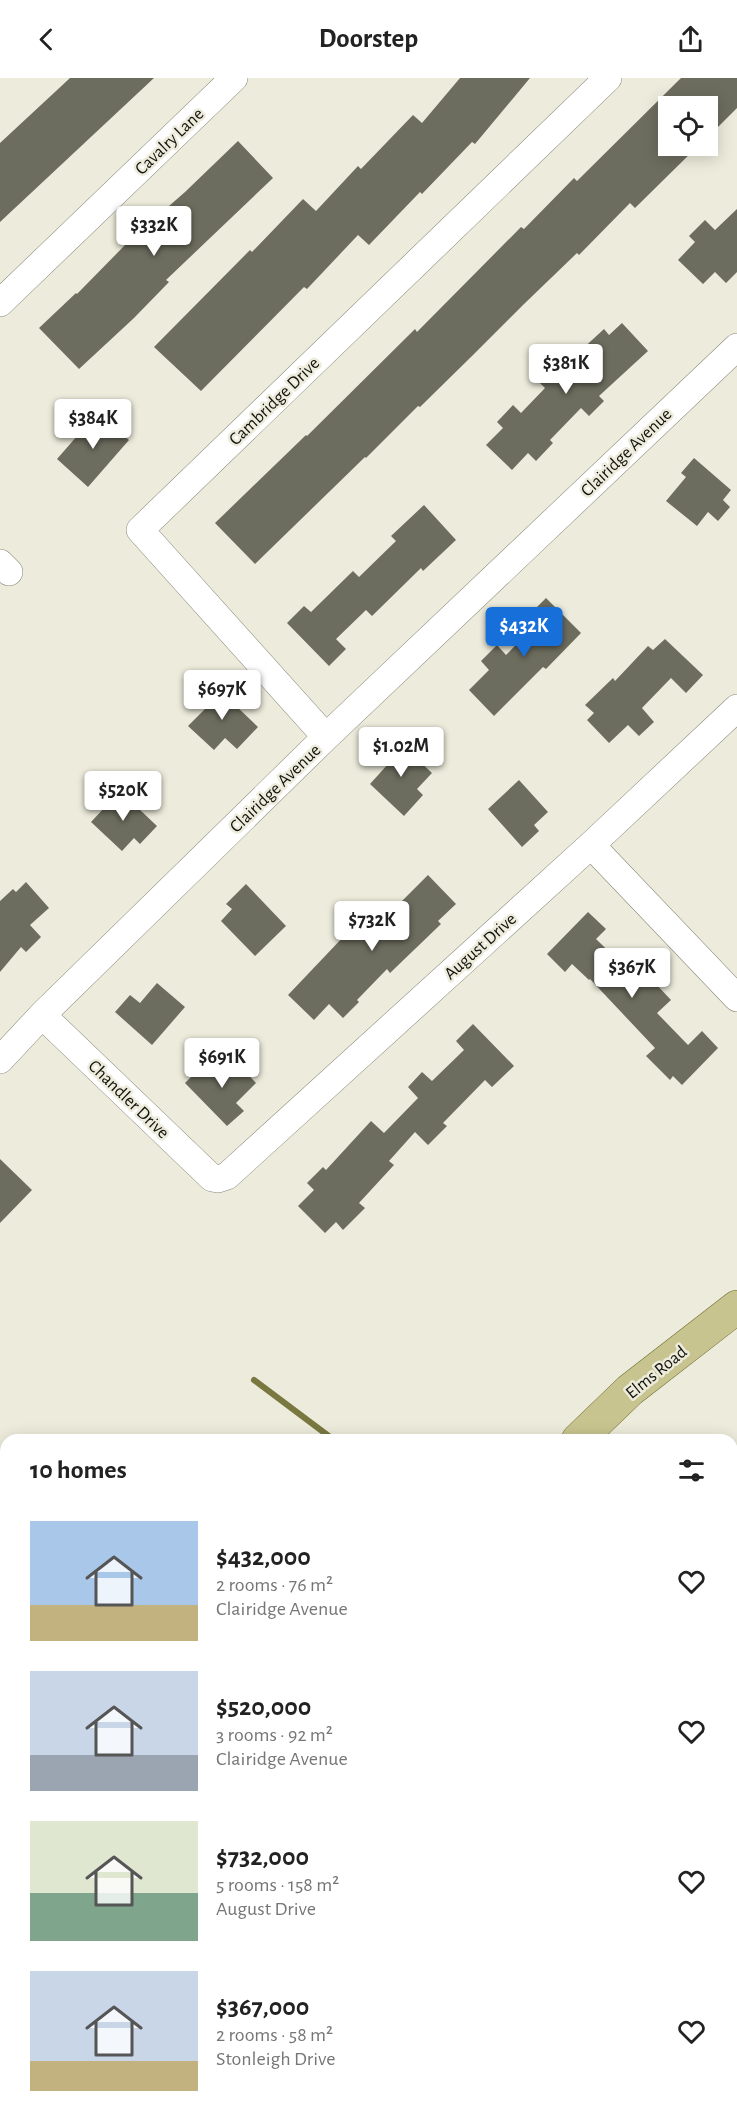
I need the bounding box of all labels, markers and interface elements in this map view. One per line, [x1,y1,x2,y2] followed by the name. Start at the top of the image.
[30,23,63,56] icon: back
[674,23,707,56] icon: share
[319,25,418,52] text: Doorstep
[658,96,718,156] map controls
[658,96,718,156] button: locate
[132,105,207,179] street label: Cavalry Lane
[112,206,196,257] pin: $332K
[130,215,178,235] text: $332K
[524,344,608,395] pin: $381K
[543,353,589,373] text: $381K
[226,354,323,449] street label: Cambridge Drive
[51,399,135,450] pin: $384K
[578,405,676,500] street label: Clairidge Avenue
[68,408,118,428] text: $384K
[482,607,566,658] pin: $432K
[500,616,548,636] text: $432K
[180,670,264,721] pin: $697K
[198,679,246,699] text: $697K
[352,727,450,778] pin: $1.02M
[373,736,429,756] text: $1.02M
[227,741,325,836] street label: Clairidge Avenue
[81,771,165,822] pin: $520K
[98,780,148,800] text: $520K
[330,901,414,952] pin: $732K
[348,910,396,930] text: $732K
[441,910,520,984] street label: August Drive
[590,948,674,999] pin: $367K
[608,957,656,977] text: $367K
[180,1038,264,1089] pin: $691K
[198,1047,246,1067] text: $691K
[84,1057,172,1142] street label: Chandler Drive
[623,1343,691,1403] street label: Elms Road
[675,1454,708,1487] icon: filters
[30,1457,127,1483] text: 10 homes
[216,1544,311,1570] text: $432,000
[78,1545,150,1617] icon: home
[675,1565,708,1598] icon: heart
[216,1575,333,1595] text: 2 rooms · 76 m²
[216,1599,348,1619] text: Clairidge Avenue
[216,1694,311,1720] text: $520,000
[78,1695,150,1767] icon: home
[675,1715,708,1748] icon: heart
[216,1725,333,1745] text: 3 rooms · 92 m²
[216,1749,348,1769] text: Clairidge Avenue
[216,1844,309,1870] text: $732,000
[78,1845,150,1917] icon: home
[675,1865,708,1898] icon: heart
[216,1875,339,1895] text: 5 rooms · 158 m²
[216,1899,316,1919] text: August Drive
[216,1994,309,2020] text: $367,000
[78,1995,150,2067] icon: home
[675,2015,708,2048] icon: heart
[216,2025,333,2045] text: 2 rooms · 58 m²
[216,2049,336,2069] text: Stonleigh Drive

